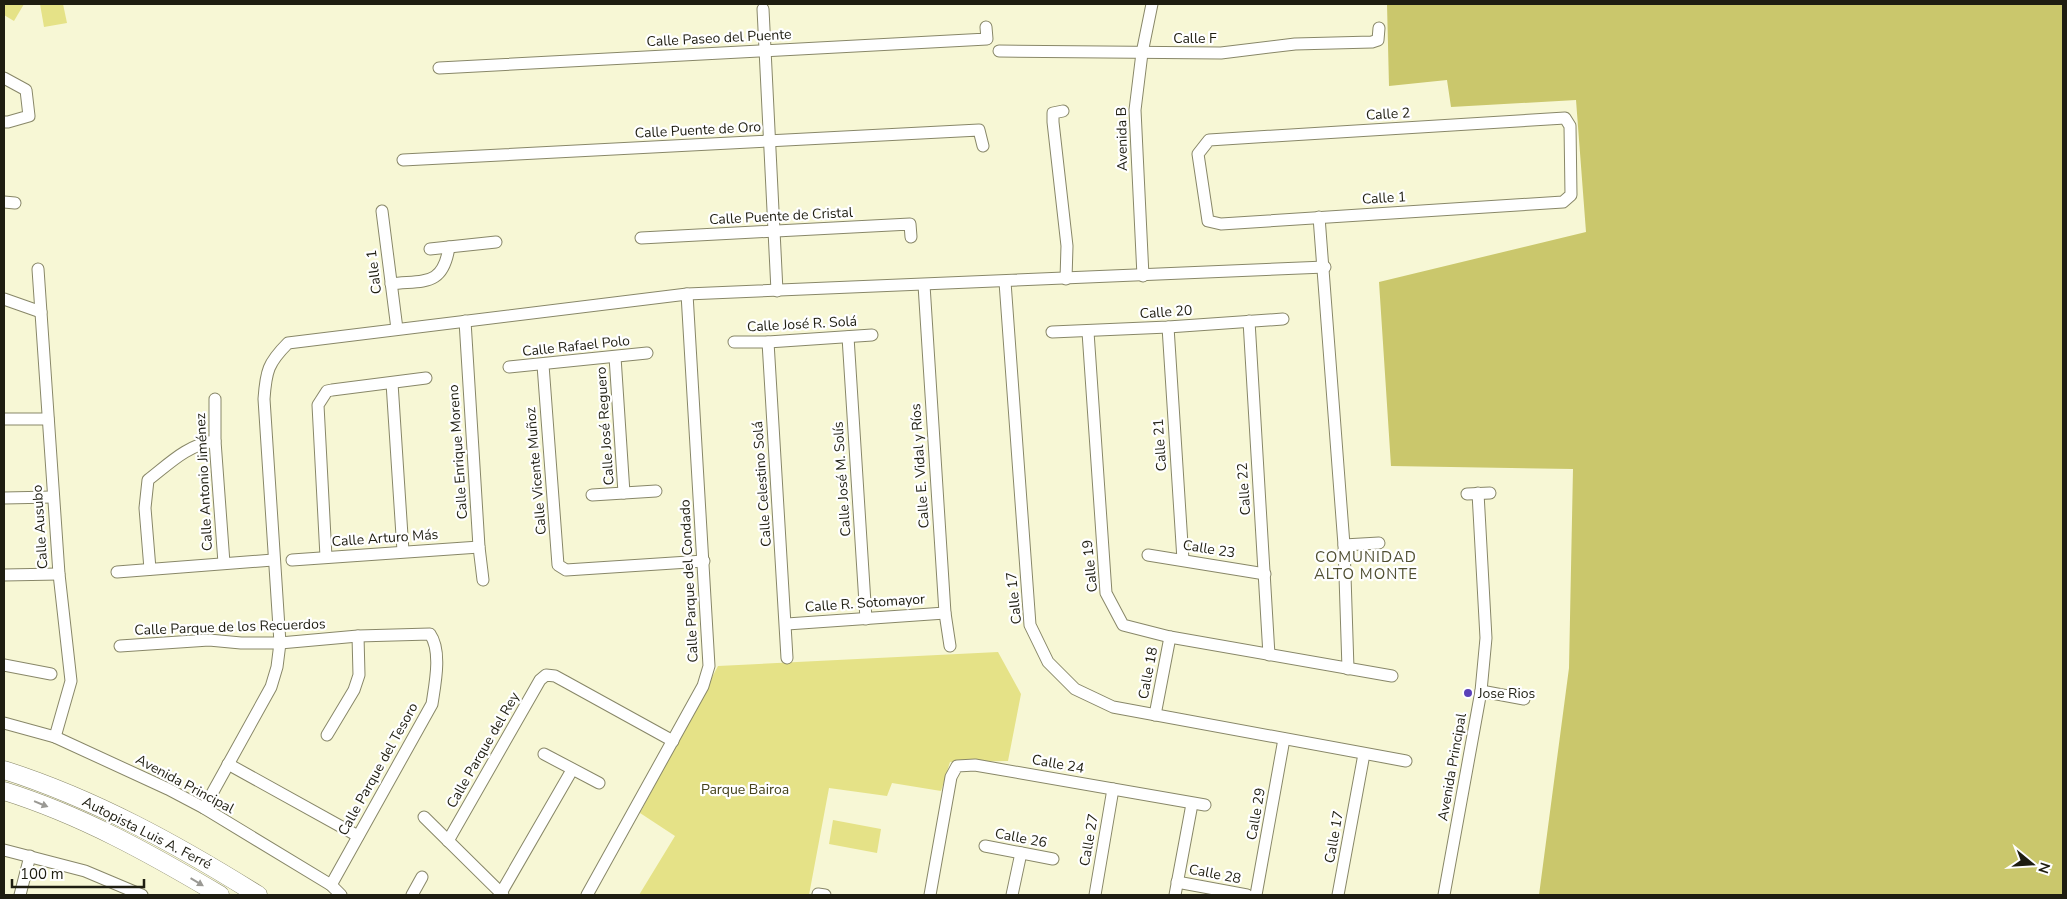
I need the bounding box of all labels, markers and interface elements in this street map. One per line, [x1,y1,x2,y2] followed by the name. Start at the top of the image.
[646,25,792,51] street label: Calle Paseo del Puente
[1173,29,1217,48] street label: Calle F
[1365,103,1411,125] street label: Calle 2
[1112,107,1132,171] street label: Avenida B
[634,117,762,143] street label: Calle Puente de Oro
[1361,187,1407,209] street label: Calle 1
[709,203,854,229] street label: Calle Puente de Cristal
[362,249,386,295] street label: Calle 1
[1139,301,1193,323] street label: Calle 20
[746,312,858,336] street label: Calle José R. Solá
[521,331,631,361] street label: Calle Rafael Polo
[591,366,619,486] street label: Calle José Reguero
[444,384,472,520] street label: Calle Enrique Moreno
[906,403,934,529] street label: Calle E. Vidal y Ríos
[521,406,551,536] street label: Calle Vicente Muñoz
[191,412,217,552] street label: Calle Antonio Jiménez
[1149,418,1171,472] street label: Calle 21
[748,421,776,547] street label: Calle Celestino Solá
[828,421,855,537] street label: Calle José M. Solís
[1233,462,1255,516] street label: Calle 22
[28,484,52,570] street label: Calle Ausubo
[675,499,703,663] street label: Calle Parque del Condado
[331,525,439,551] street label: Calle Arturo Más
[1181,535,1237,563] street label: Calle 23
[1078,539,1102,593] street label: Calle 19
[1314,547,1418,584] district label: COMUNIDAD ALTO MONTE
[1002,571,1026,625] street label: Calle 17
[804,589,926,617] street label: Calle R. Sotomayor
[134,614,326,640] street label: Calle Parque de los Recuerdos
[1134,645,1162,701] street label: Calle 18
[1477,684,1535,703] place label: Jose Rios
[1462,687,1474,699] marker: Jose Rios
[442,688,524,811] street label: Calle Parque del Rey
[334,699,423,839] street label: Calle Parque del Tesoro
[1433,711,1471,822] street label: Avenida Principal
[132,750,238,818] street label: Avenida Principal
[1030,750,1086,778] street label: Calle 24
[701,780,789,799] park label: Parque Bairoa
[1242,786,1270,842] street label: Calle 29
[79,792,215,874] street label: Autopista Luis A. Ferré
[33,801,48,809] one-way arrow
[1320,809,1348,865] street label: Calle 17
[1075,812,1103,868] street label: Calle 27
[993,824,1049,852] street label: Calle 26
[2007,839,2057,889] north arrow
[12,856,145,888] scale bar
[1187,860,1243,888] street label: Calle 28
[2033,860,2055,876] text: N
[20,864,64,884] text: 100 m
[191,877,204,886] one-way arrow

